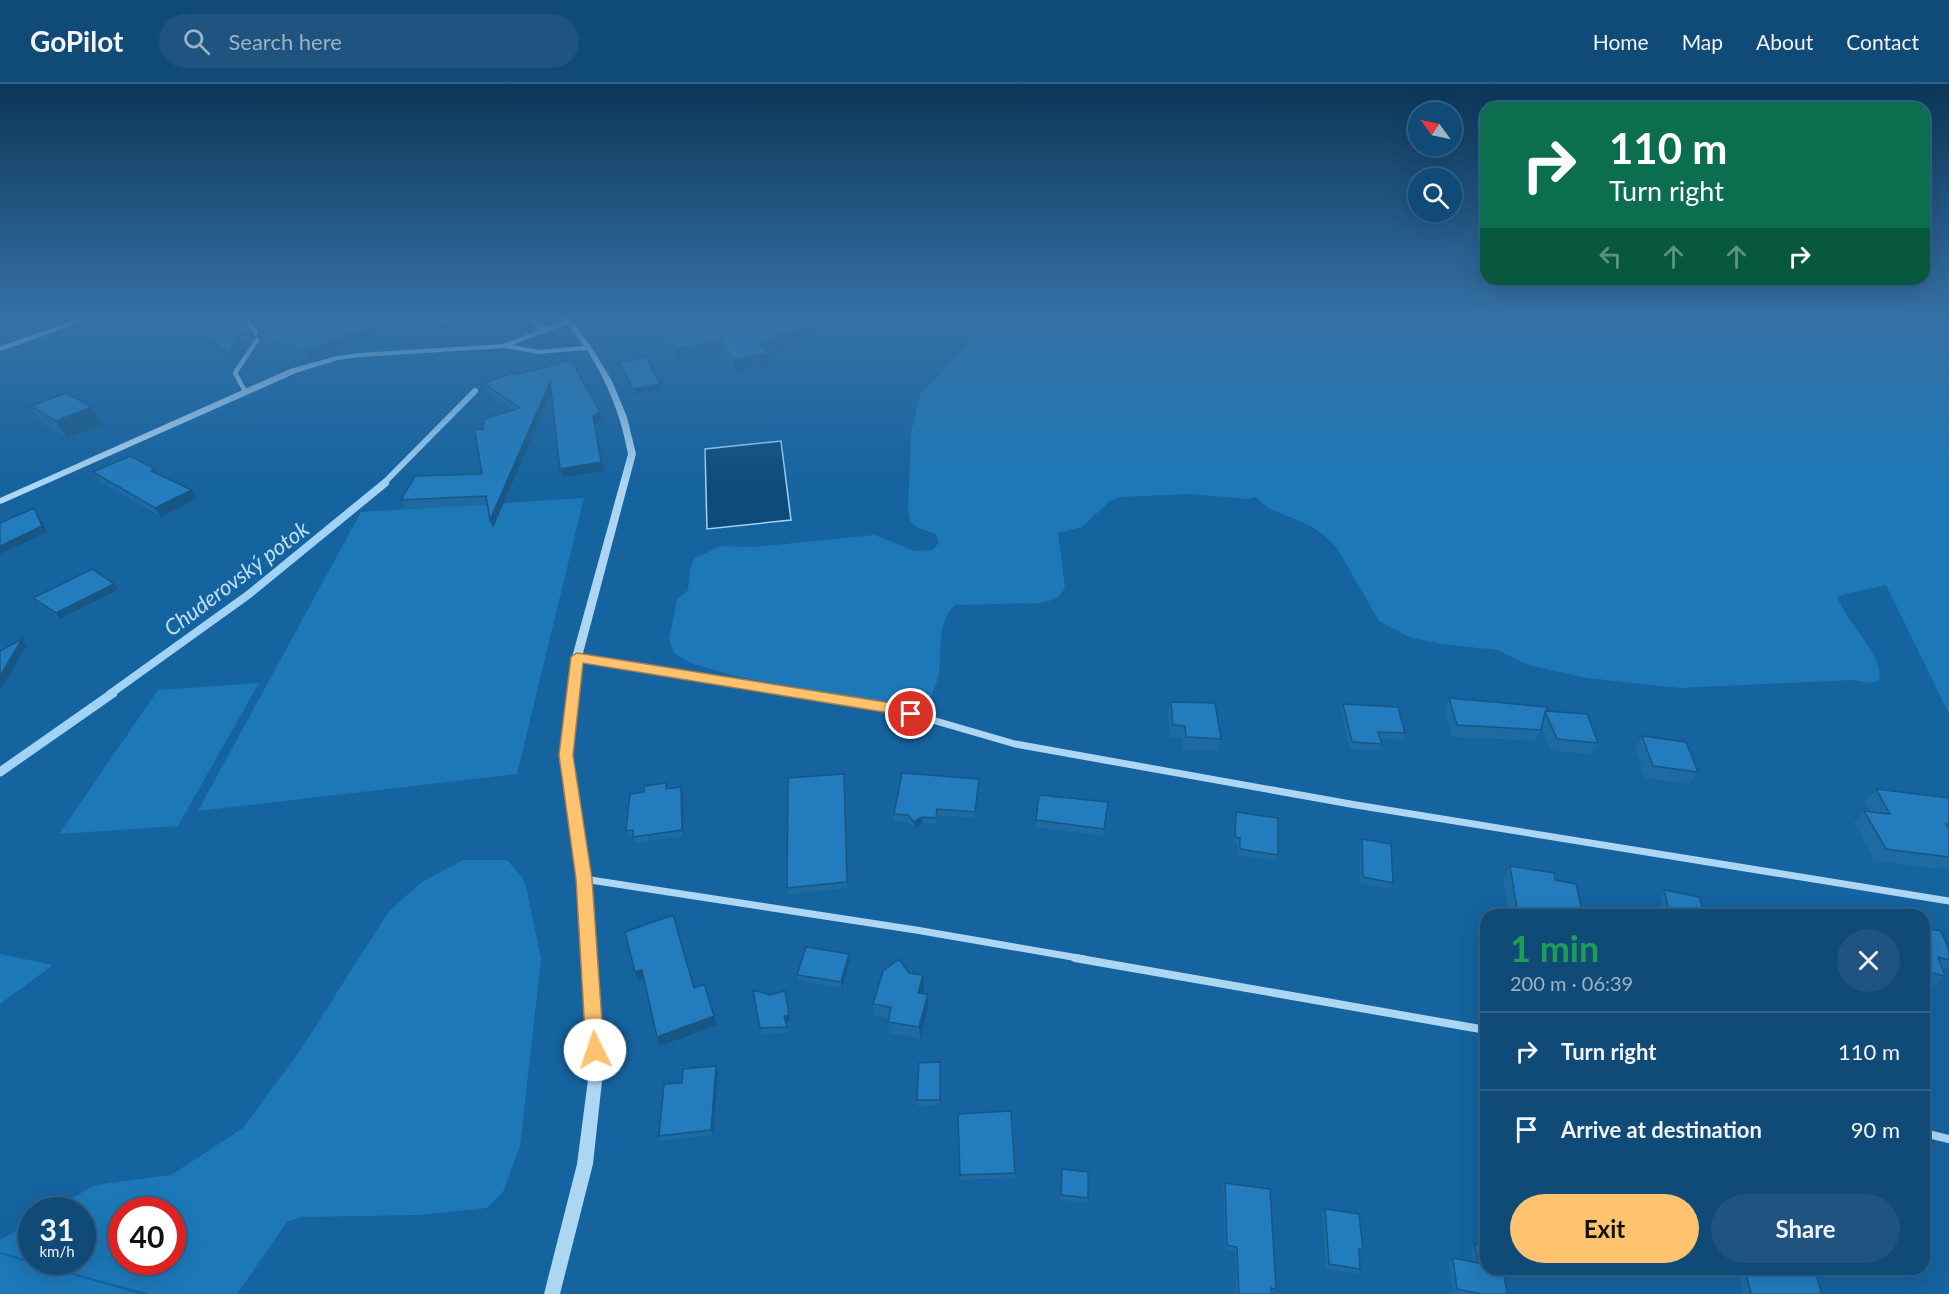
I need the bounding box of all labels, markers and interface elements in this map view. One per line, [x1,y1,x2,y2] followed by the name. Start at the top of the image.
[159,14,579,68] search box
[30,24,123,58] text: GoPilot
[180,25,213,58] icon: search
[228,28,342,55] text: Search here
[1593,29,1649,54] text: Home
[1682,29,1723,54] text: Map
[1756,29,1813,54] text: About
[1846,29,1919,54] text: Contact
[1408,102,1462,156] north arrow
[1408,102,1462,222] map controls
[1609,123,1727,173] text: 110 m
[1510,126,1588,204] icon: right
[1408,168,1462,222] button: search
[1609,174,1724,207] text: Turn right
[1594,240,1627,273] icon: left
[1657,240,1690,273] icon: ahead
[1720,240,1753,273] icon: ahead
[1783,240,1816,273] icon: right
[158,514,314,641] water label: Chuderovský potok
[885,688,936,739] pin
[894,697,927,730] icon: arrive
[1510,926,1599,970] text: 1 min
[1837,929,1900,992] button: close
[1510,971,1633,995] text: 200 m · 06:39
[563,1018,627,1082] position arrow
[1510,1035,1543,1068] icon: right
[1561,1038,1656,1065] text: Turn right
[1838,1038,1900,1065] text: 110 m
[1510,1113,1543,1146] icon: arrive
[1561,1116,1762,1143] text: Arrive at destination
[1851,1116,1900,1143] text: 90 m
[1510,1194,1699,1263] button: Exit
[1711,1194,1900,1263] button: Share
[108,1197,186,1275] speed limit sign: 40
[40,1211,74,1247] text: 31
[39,1242,75,1260] text: km/h

